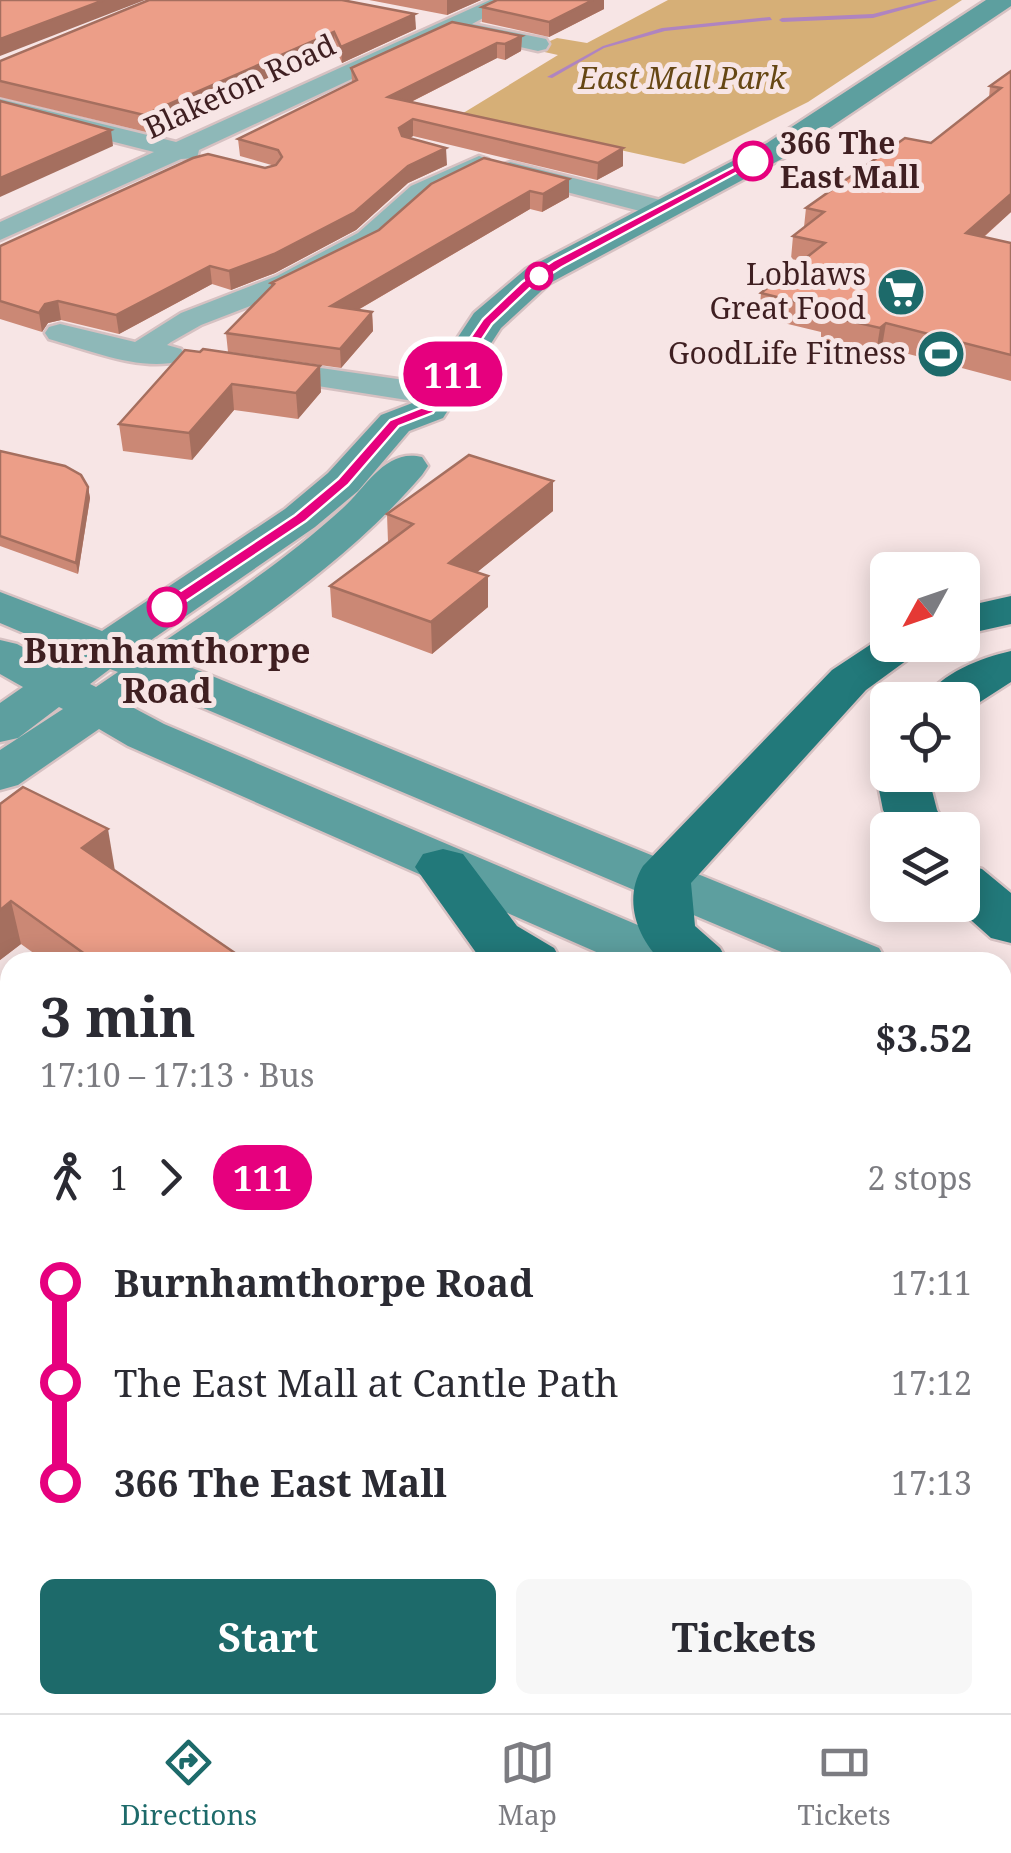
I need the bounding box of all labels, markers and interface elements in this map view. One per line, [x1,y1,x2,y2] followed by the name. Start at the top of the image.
[137,24,341,148] street label: Blaketon Road
[577,57,787,98] park label: East Mall Park
[780,122,920,197] place label: 366 The East Mall
[734,142,772,180] marker: 366 The East Mall
[710,253,866,328] place label: Loblaws Great Food
[526,263,552,289] unlabelled marker
[875,266,927,318] supermarket icon: Loblaws Great Food
[915,328,967,380] sports icon: GoodLife Fitness
[668,332,906,373] place label: GoodLife Fitness
[396,342,510,406] line badge: 111
[423,351,483,398] text: 111
[870,552,980,662] north arrow
[870,552,980,922] map controls
[148,588,186,626] marker: Burnhamthorpe Road
[23,626,311,713] place label: Burnhamthorpe Road
[870,682,980,792] button: locate
[870,812,980,922] button: layers
[40,978,196,1053] text: 3 min
[875,1011,972,1063] text: $3.52
[40,1053,314,1096] text: 17:10 – 17:13 · Bus
[40,1150,95,1205] icon: walk
[143,1150,198,1205] icon: forward
[233,1154,292,1201] text: 111
[110,1156,128,1199] text: 1
[868,1156,972,1199] text: 2 stops
[114,1256,534,1308] text: Burnhamthorpe Road
[891,1261,972,1304] text: 17:11
[114,1356,619,1408] text: The East Mall at Cantle Path
[891,1361,972,1404] text: 17:12
[114,1456,447,1508] text: 366 The East Mall
[891,1461,972,1504] text: 17:13
[40,1579,496,1694] button: Start
[516,1579,972,1694] button: Tickets
[120,1735,257,1833] tab: Directions
[498,1735,557,1833] tab: Map
[798,1735,891,1833] tab: Tickets

